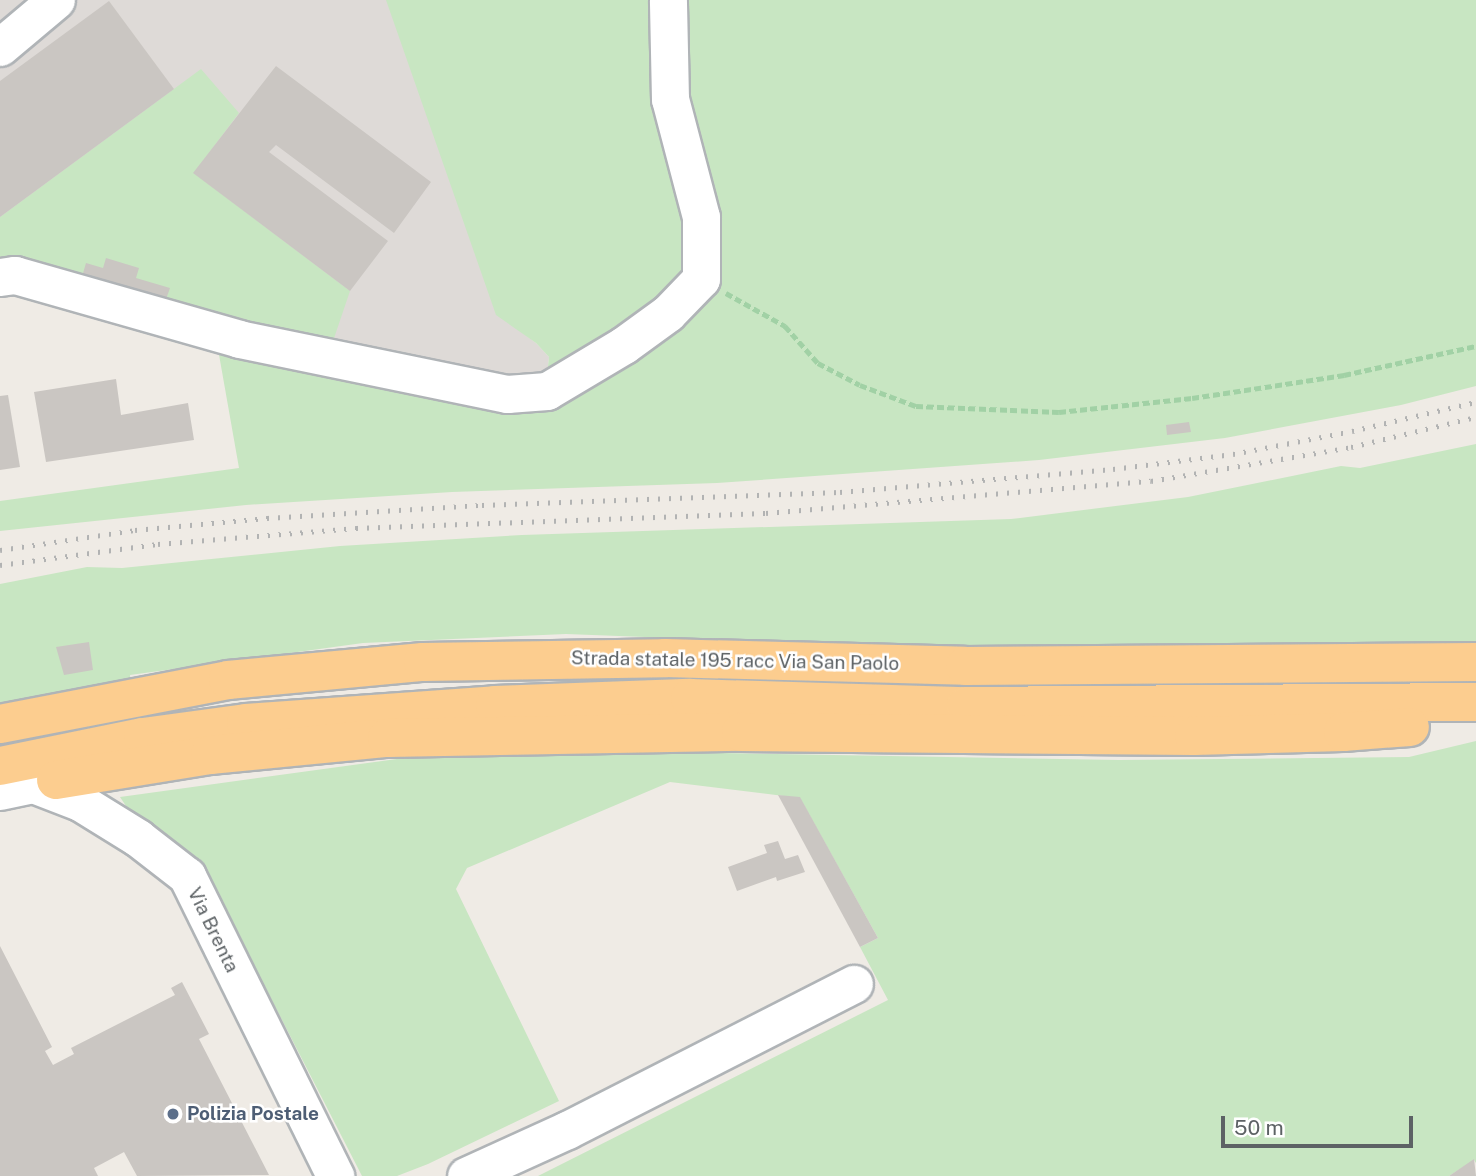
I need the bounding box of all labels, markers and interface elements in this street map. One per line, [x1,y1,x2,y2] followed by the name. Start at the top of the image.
[570,647,900,675] street label: Strada statale 195 racc Via San Paolo
[183,884,243,976] street label: Via Brenta
[1224,1102,1416,1146] scale bar
[187,1103,319,1125] place label: Polizia Postale
[165,1106,181,1122] marker: Polizia Postale
[1234,1115,1284,1140] text: 50 m

